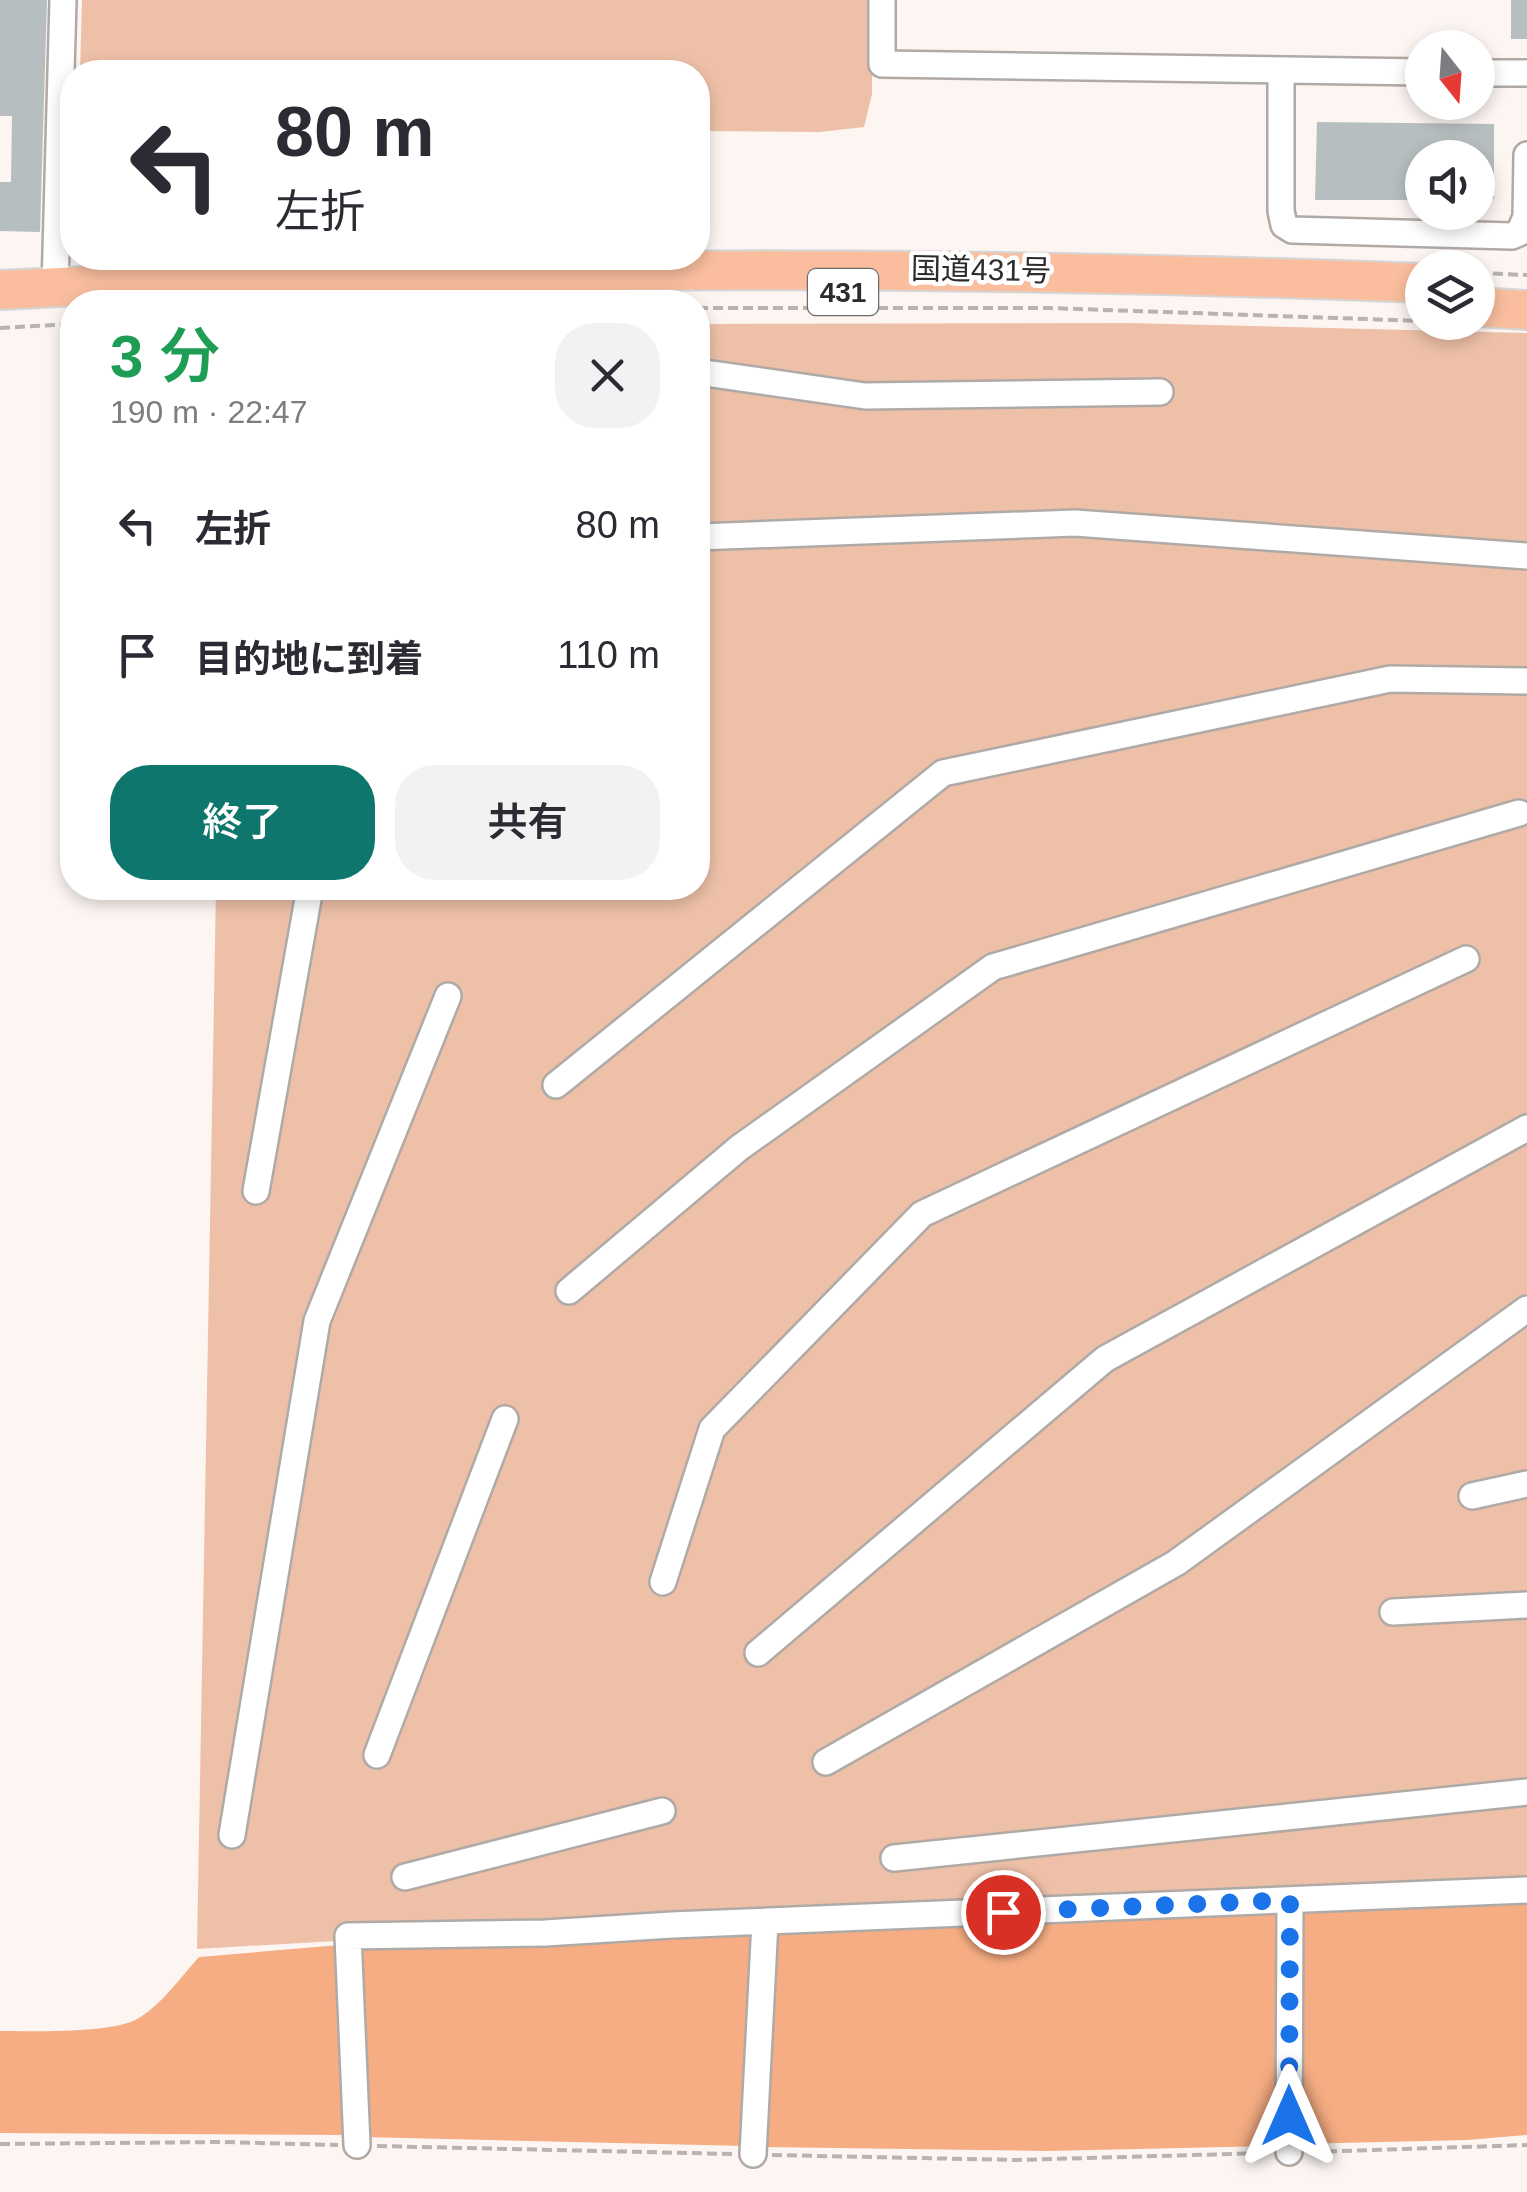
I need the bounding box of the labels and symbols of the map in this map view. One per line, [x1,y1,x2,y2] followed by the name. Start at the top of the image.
[1405,30,1495,120] north arrow
[911,252,1051,287] street label: 国道431号
[808,269,878,315] road number: 431
[961,1870,1046,1955] pin
[1237,2064,1341,2168] position arrow

